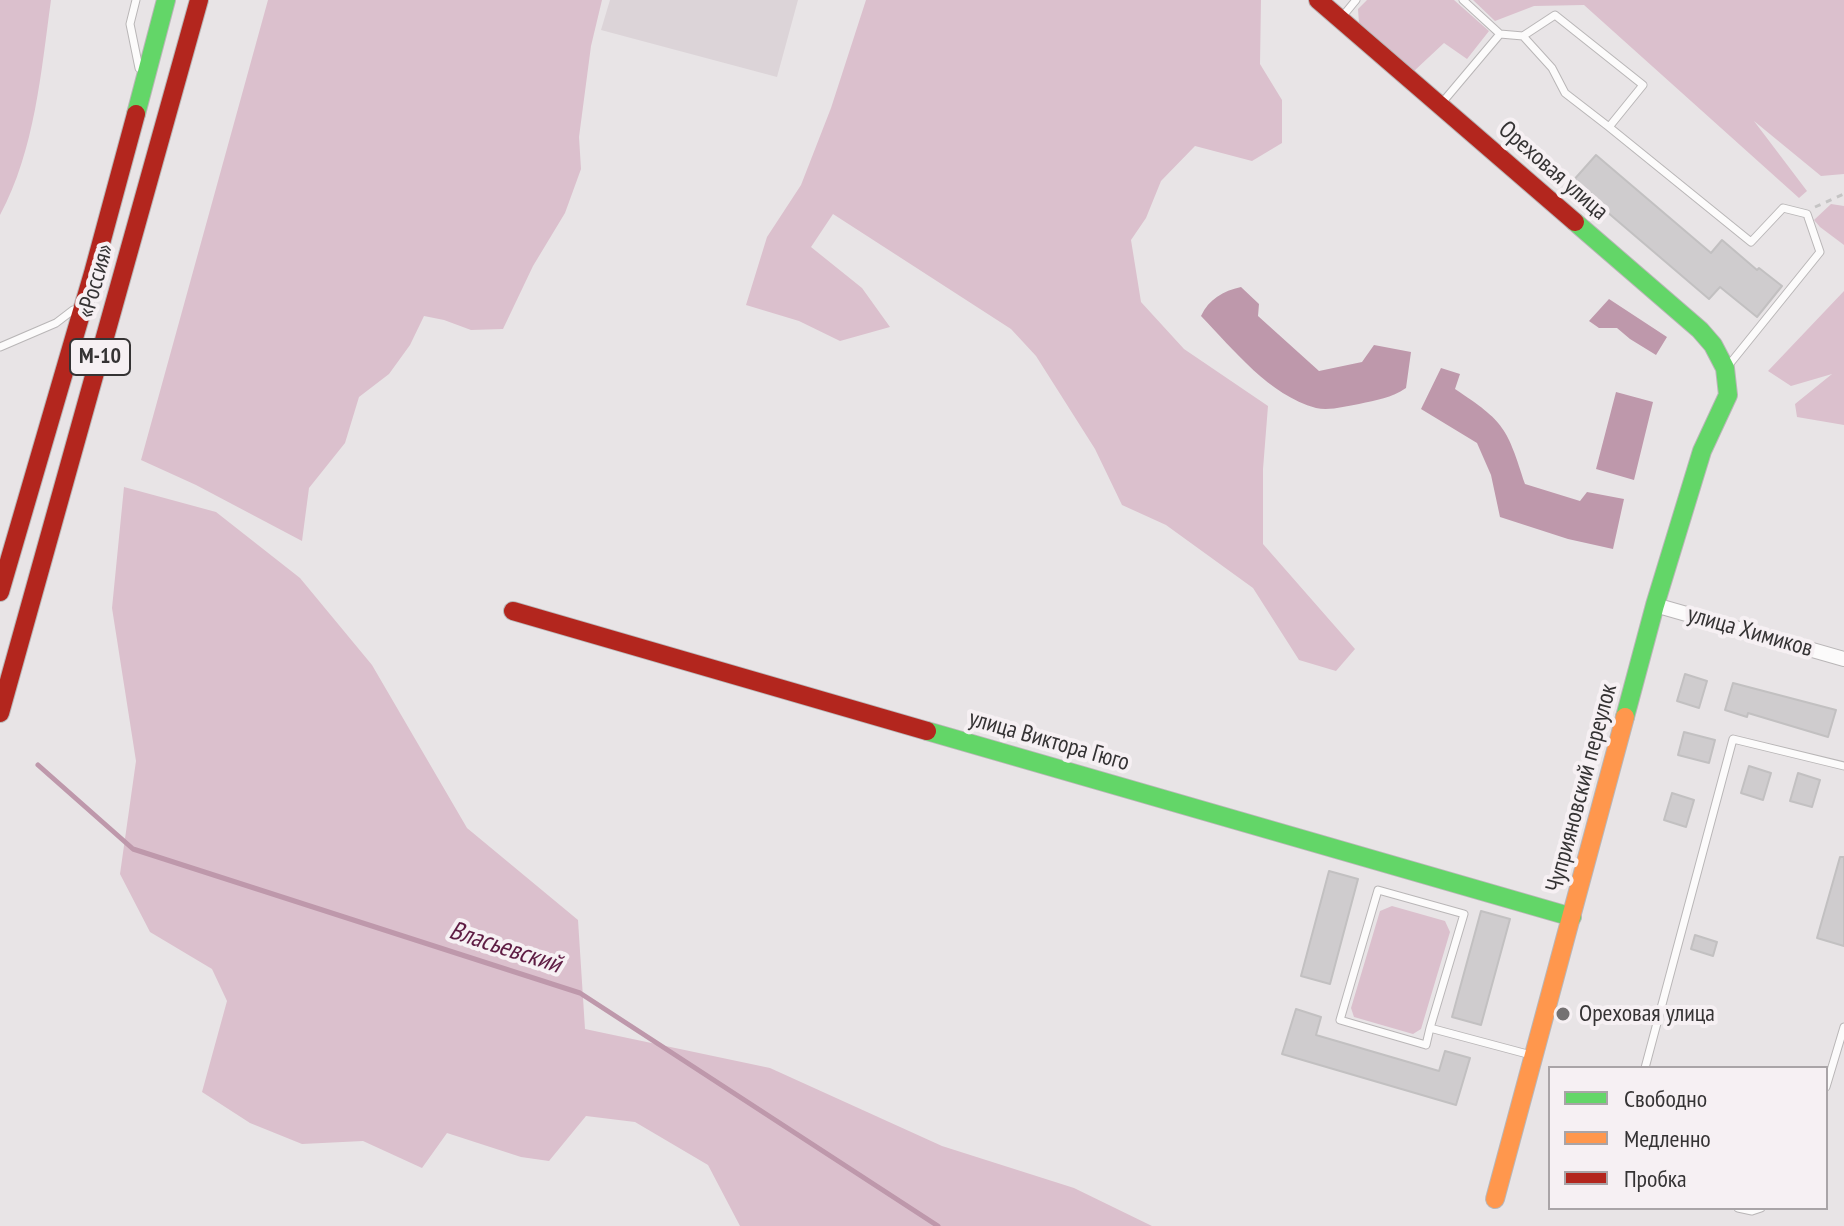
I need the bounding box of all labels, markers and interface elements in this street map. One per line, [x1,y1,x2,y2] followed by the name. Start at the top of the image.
[1492,116,1614,226] street label: Ореховая улица
[72,241,120,321] street label: «Россия»
[70,339,130,375] road number: М-10
[1684,600,1816,664] street label: улица Химиков
[1540,681,1624,895] street label: Чуприяновский переулок
[965,704,1133,778] street label: улица Виктора Гюго
[445,915,565,981] water label: Власьевский
[1579,1000,1715,1028] place label: Ореховая улица
[1554,1005,1572,1023] marker: Ореховая улица
[1548,1066,1828,1210] legend
[1624,1083,1707,1114] text: Свободно
[1624,1123,1711,1154] text: Медленно
[1624,1163,1687,1194] text: Пробка

